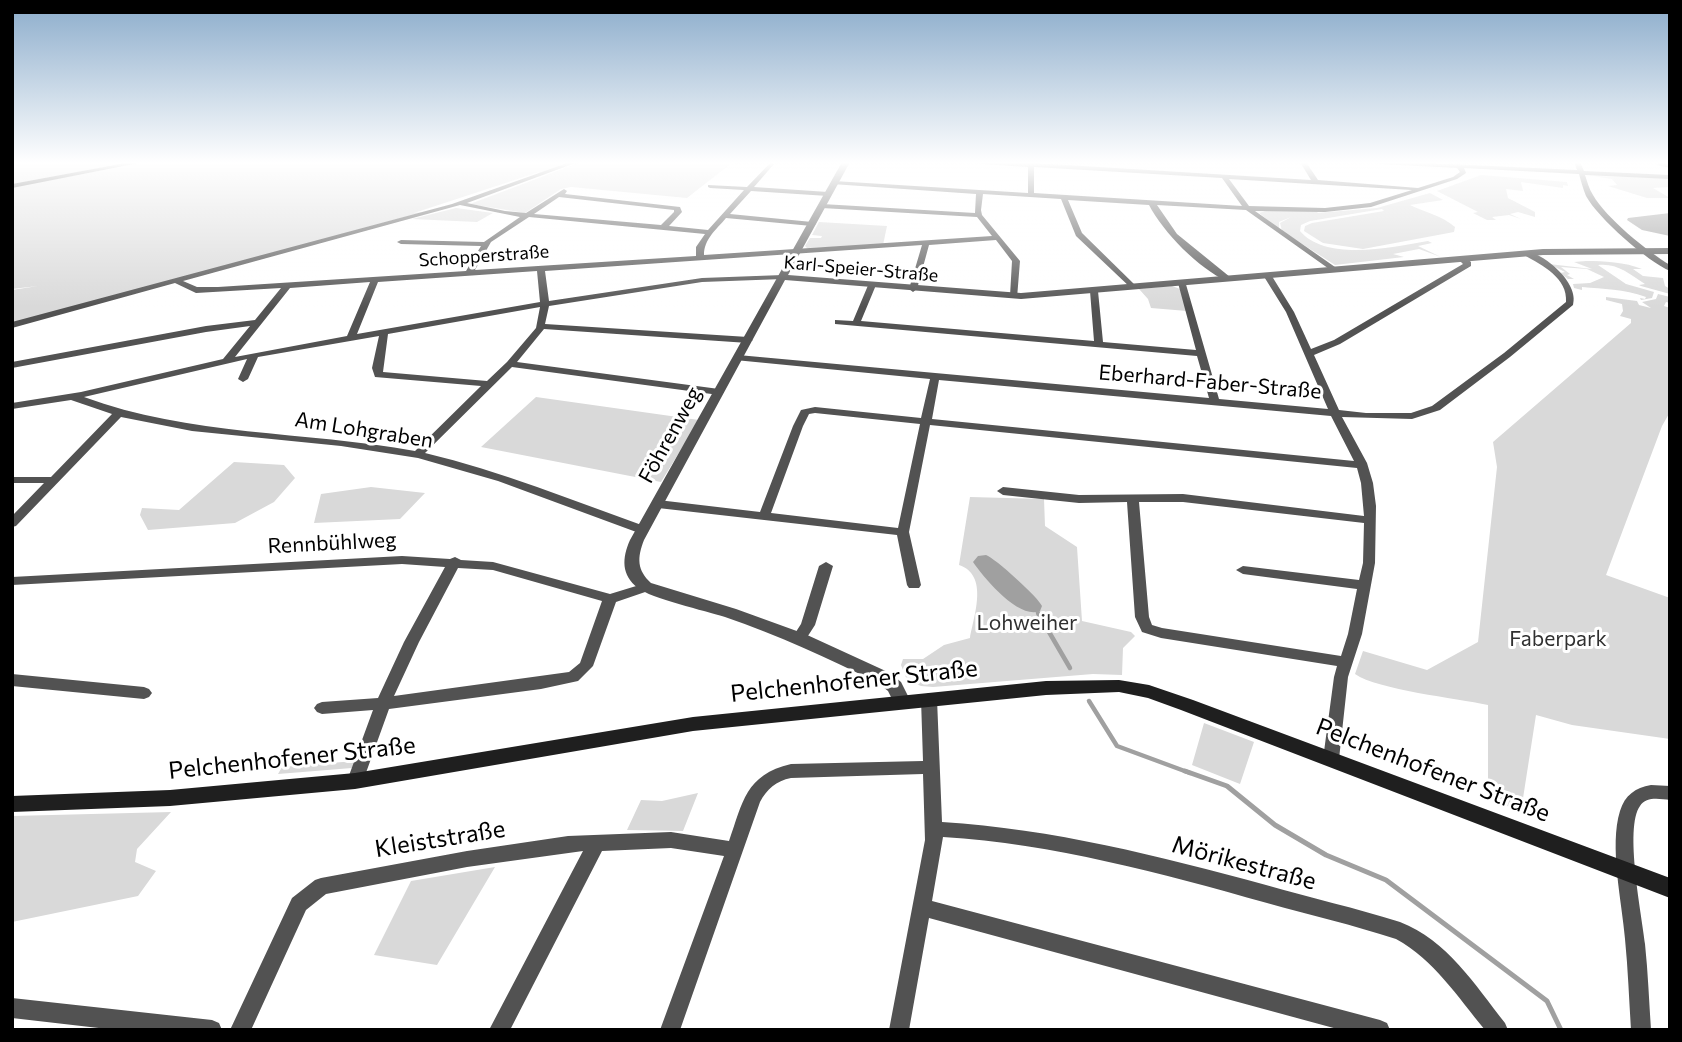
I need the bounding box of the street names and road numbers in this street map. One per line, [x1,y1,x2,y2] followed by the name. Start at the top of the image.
[418,241,550,271] street label: Schopperstraße
[783,251,939,287] street label: Karl-Speier-Straße
[1098,360,1322,404] street label: Eberhard-Faber-Straße
[633,383,707,487] street label: Föhrenweg
[293,407,435,453] street label: Am Lohgraben
[267,527,397,559] street label: Rennbühlweg
[729,654,979,708] street label: Pelchenhofener Straße
[1312,712,1554,828] street label: Pelchenhofener Straße
[167,731,417,785] street label: Pelchenhofener Straße
[373,814,507,864] street label: Kleiststraße
[1169,830,1319,896] street label: Mörikestraße

